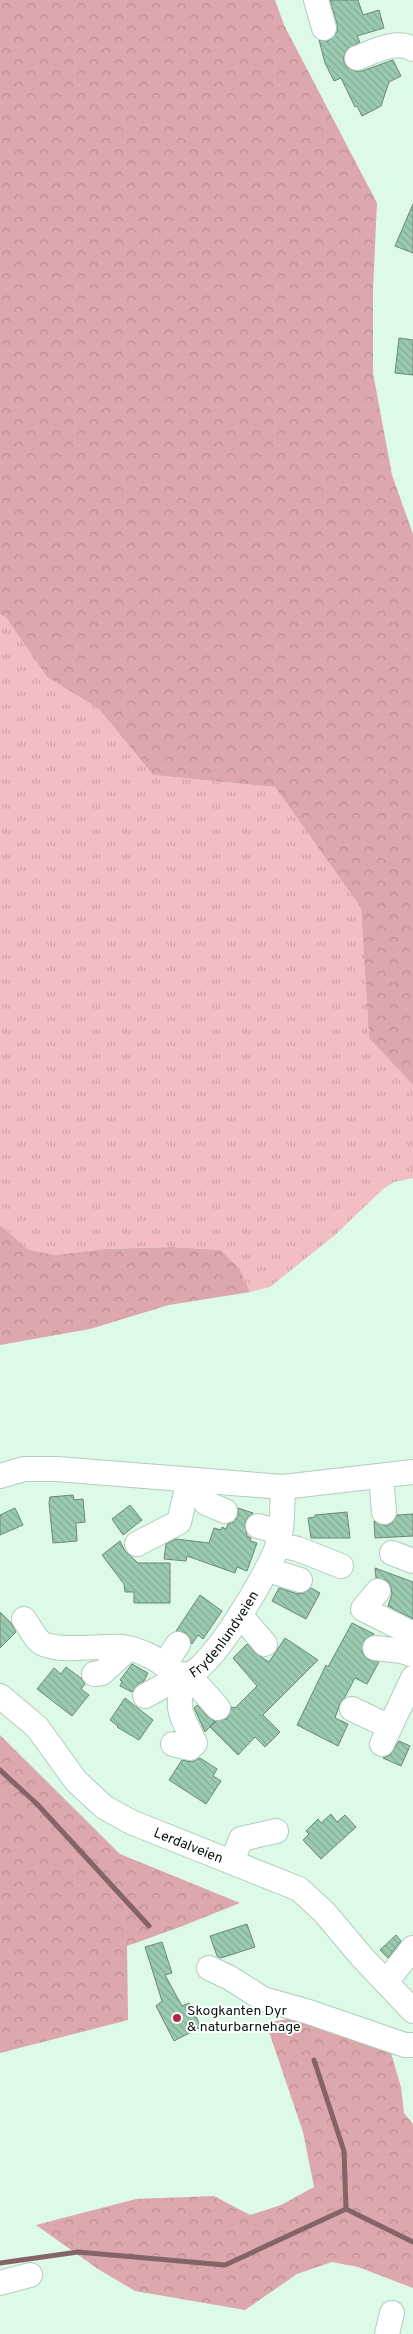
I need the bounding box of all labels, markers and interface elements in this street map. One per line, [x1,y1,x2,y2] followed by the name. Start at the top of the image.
[187,1588,263,1682] street label: Frydenlundveien
[151,1825,225,1868] street label: Lerdalveien
[187,2003,301,2036] place label: Skogkanten Dyr & naturbarnehage
[171,2012,183,2024] marker: Skogkanten Dyr & naturbarnehage

